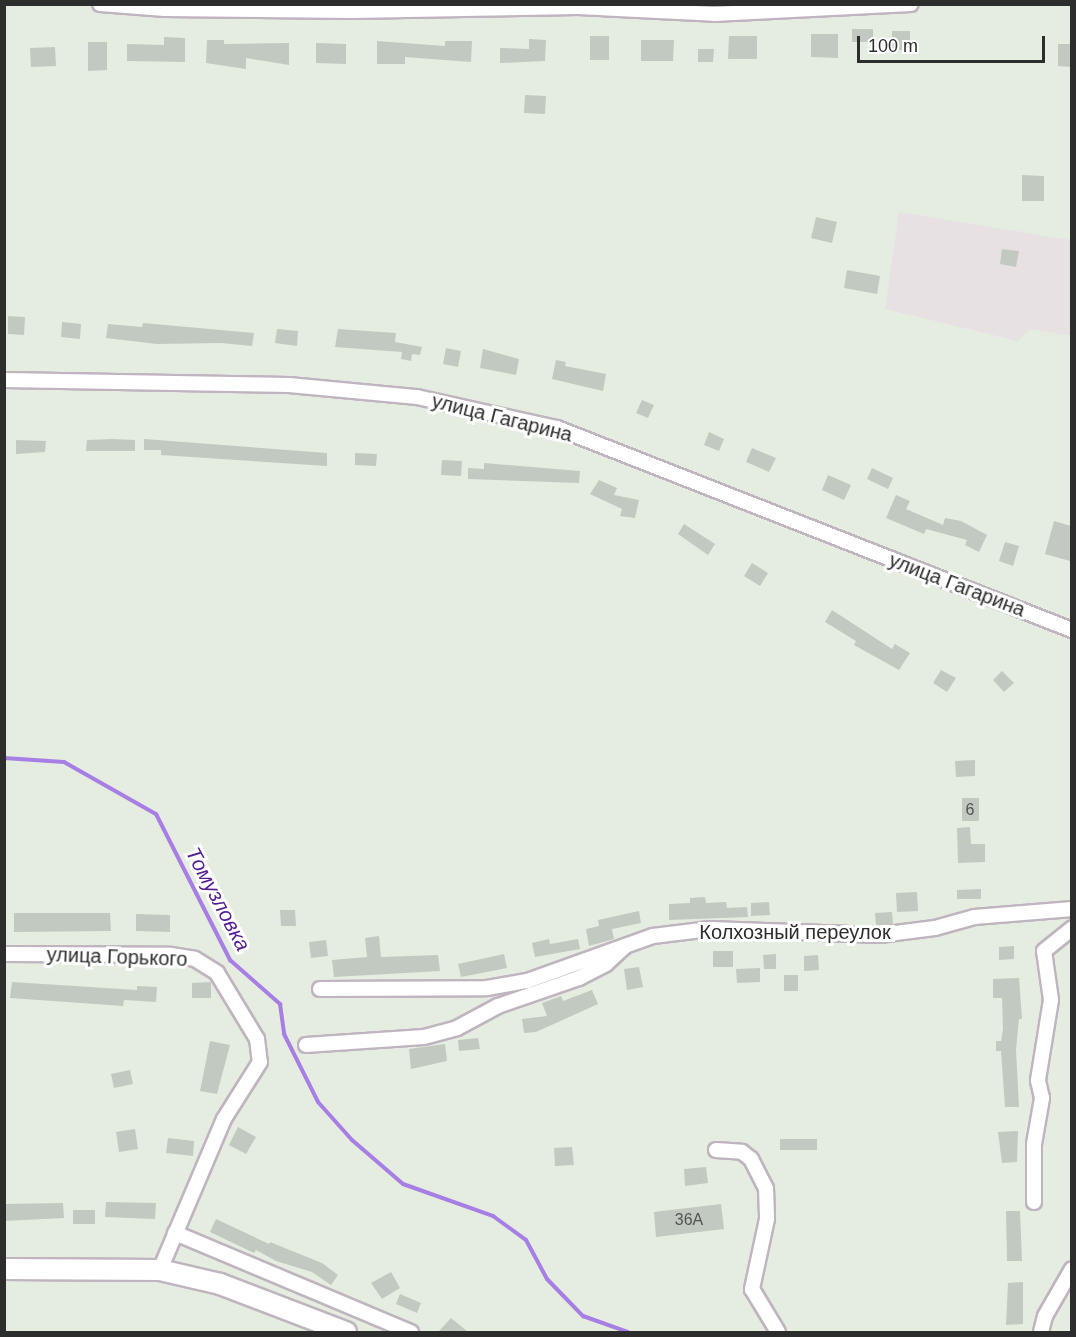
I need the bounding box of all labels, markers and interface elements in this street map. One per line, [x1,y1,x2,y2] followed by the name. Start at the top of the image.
[860,24,1048,62] scale bar
[868,36,918,56] text: 100 m
[429,389,575,447] street label: улица Гагарина
[886,548,1028,622] street label: улица Гагарина
[966,800,974,820] house number: 6
[180,843,256,955] water label: Томузловка
[699,920,891,944] street label: Колхозный переулок
[46,943,188,971] street label: улица Горького
[675,1210,703,1230] house number: 36А

